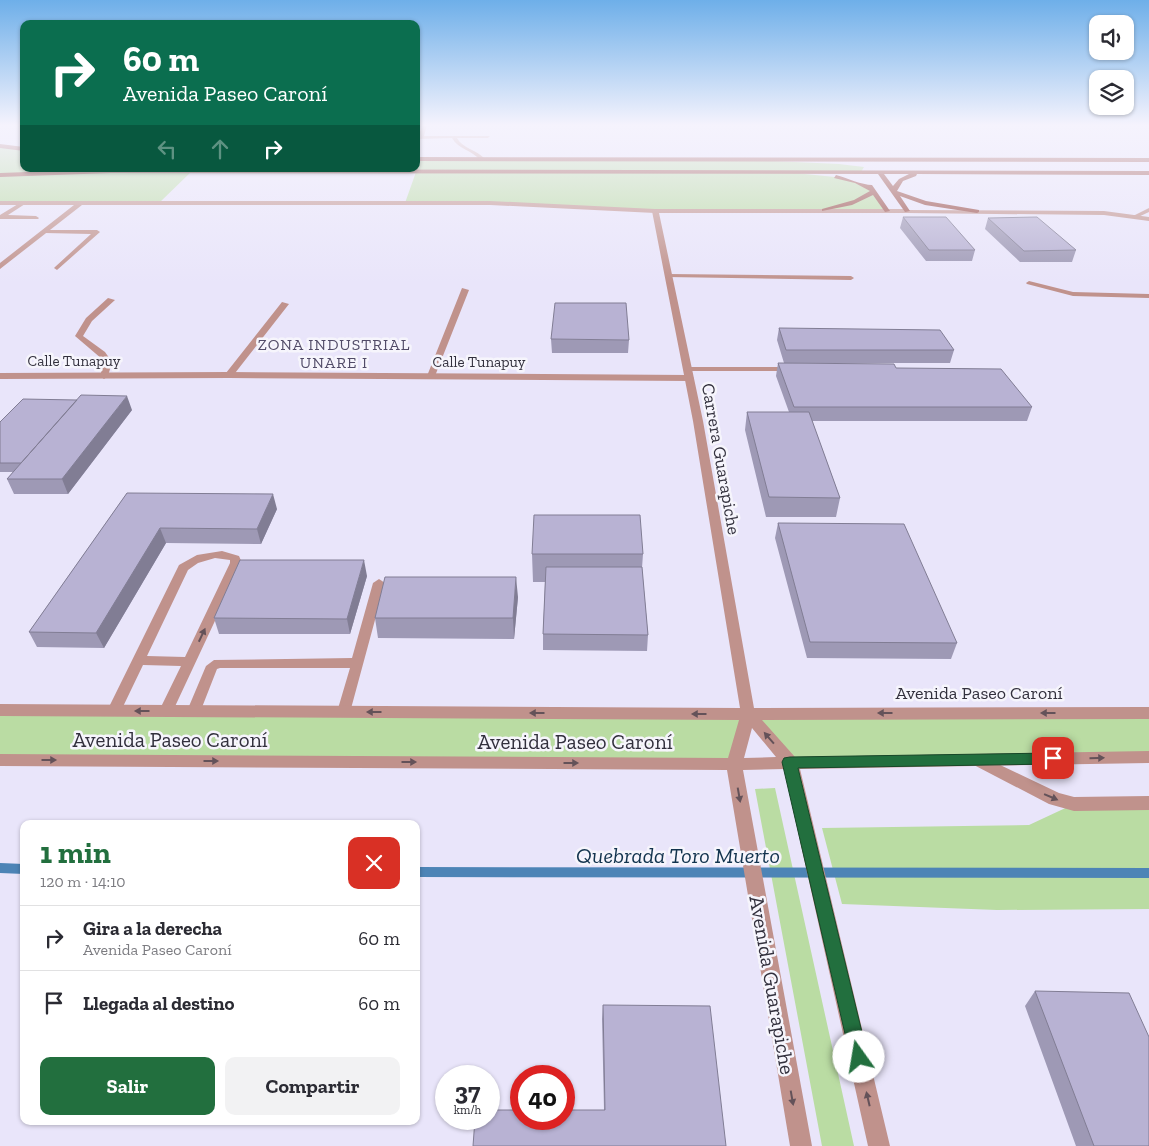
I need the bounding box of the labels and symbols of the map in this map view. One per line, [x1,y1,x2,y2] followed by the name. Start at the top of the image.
[258,335,410,372] district label: ZONA INDUSTRIAL UNARE I
[28,352,121,370] street label: Calle Tunapuy
[433,353,526,371] street label: Calle Tunapuy
[697,381,745,537] street label: Carrera Guarapiche
[198,628,206,643] one-way arrow
[895,682,1063,704] street label: Avenida Paseo Caroní
[134,707,150,715] one-way arrow
[366,708,382,716] one-way arrow
[529,709,545,717] one-way arrow
[1040,709,1056,717] one-way arrow
[691,710,707,718] one-way arrow
[877,710,893,718] one-way arrow
[72,727,268,752] street label: Avenida Paseo Caroní
[477,729,673,754] street label: Avenida Paseo Caroní
[764,732,775,744] one-way arrow
[1032,737,1074,779] pin
[1090,754,1106,762] one-way arrow
[41,756,57,764] one-way arrow
[203,757,219,765] one-way arrow
[401,758,417,766] one-way arrow
[563,759,579,767] one-way arrow
[736,788,744,804] one-way arrow
[1044,793,1058,801] one-way arrow
[576,842,780,869] water label: Quebrada Toro Muerto
[744,893,801,1077] street label: Avenida Guarapiche
[832,1030,884,1082] position arrow
[510,1065,575,1130] speed limit sign: 40
[788,1091,796,1107] one-way arrow
[864,1091,872,1106] one-way arrow

